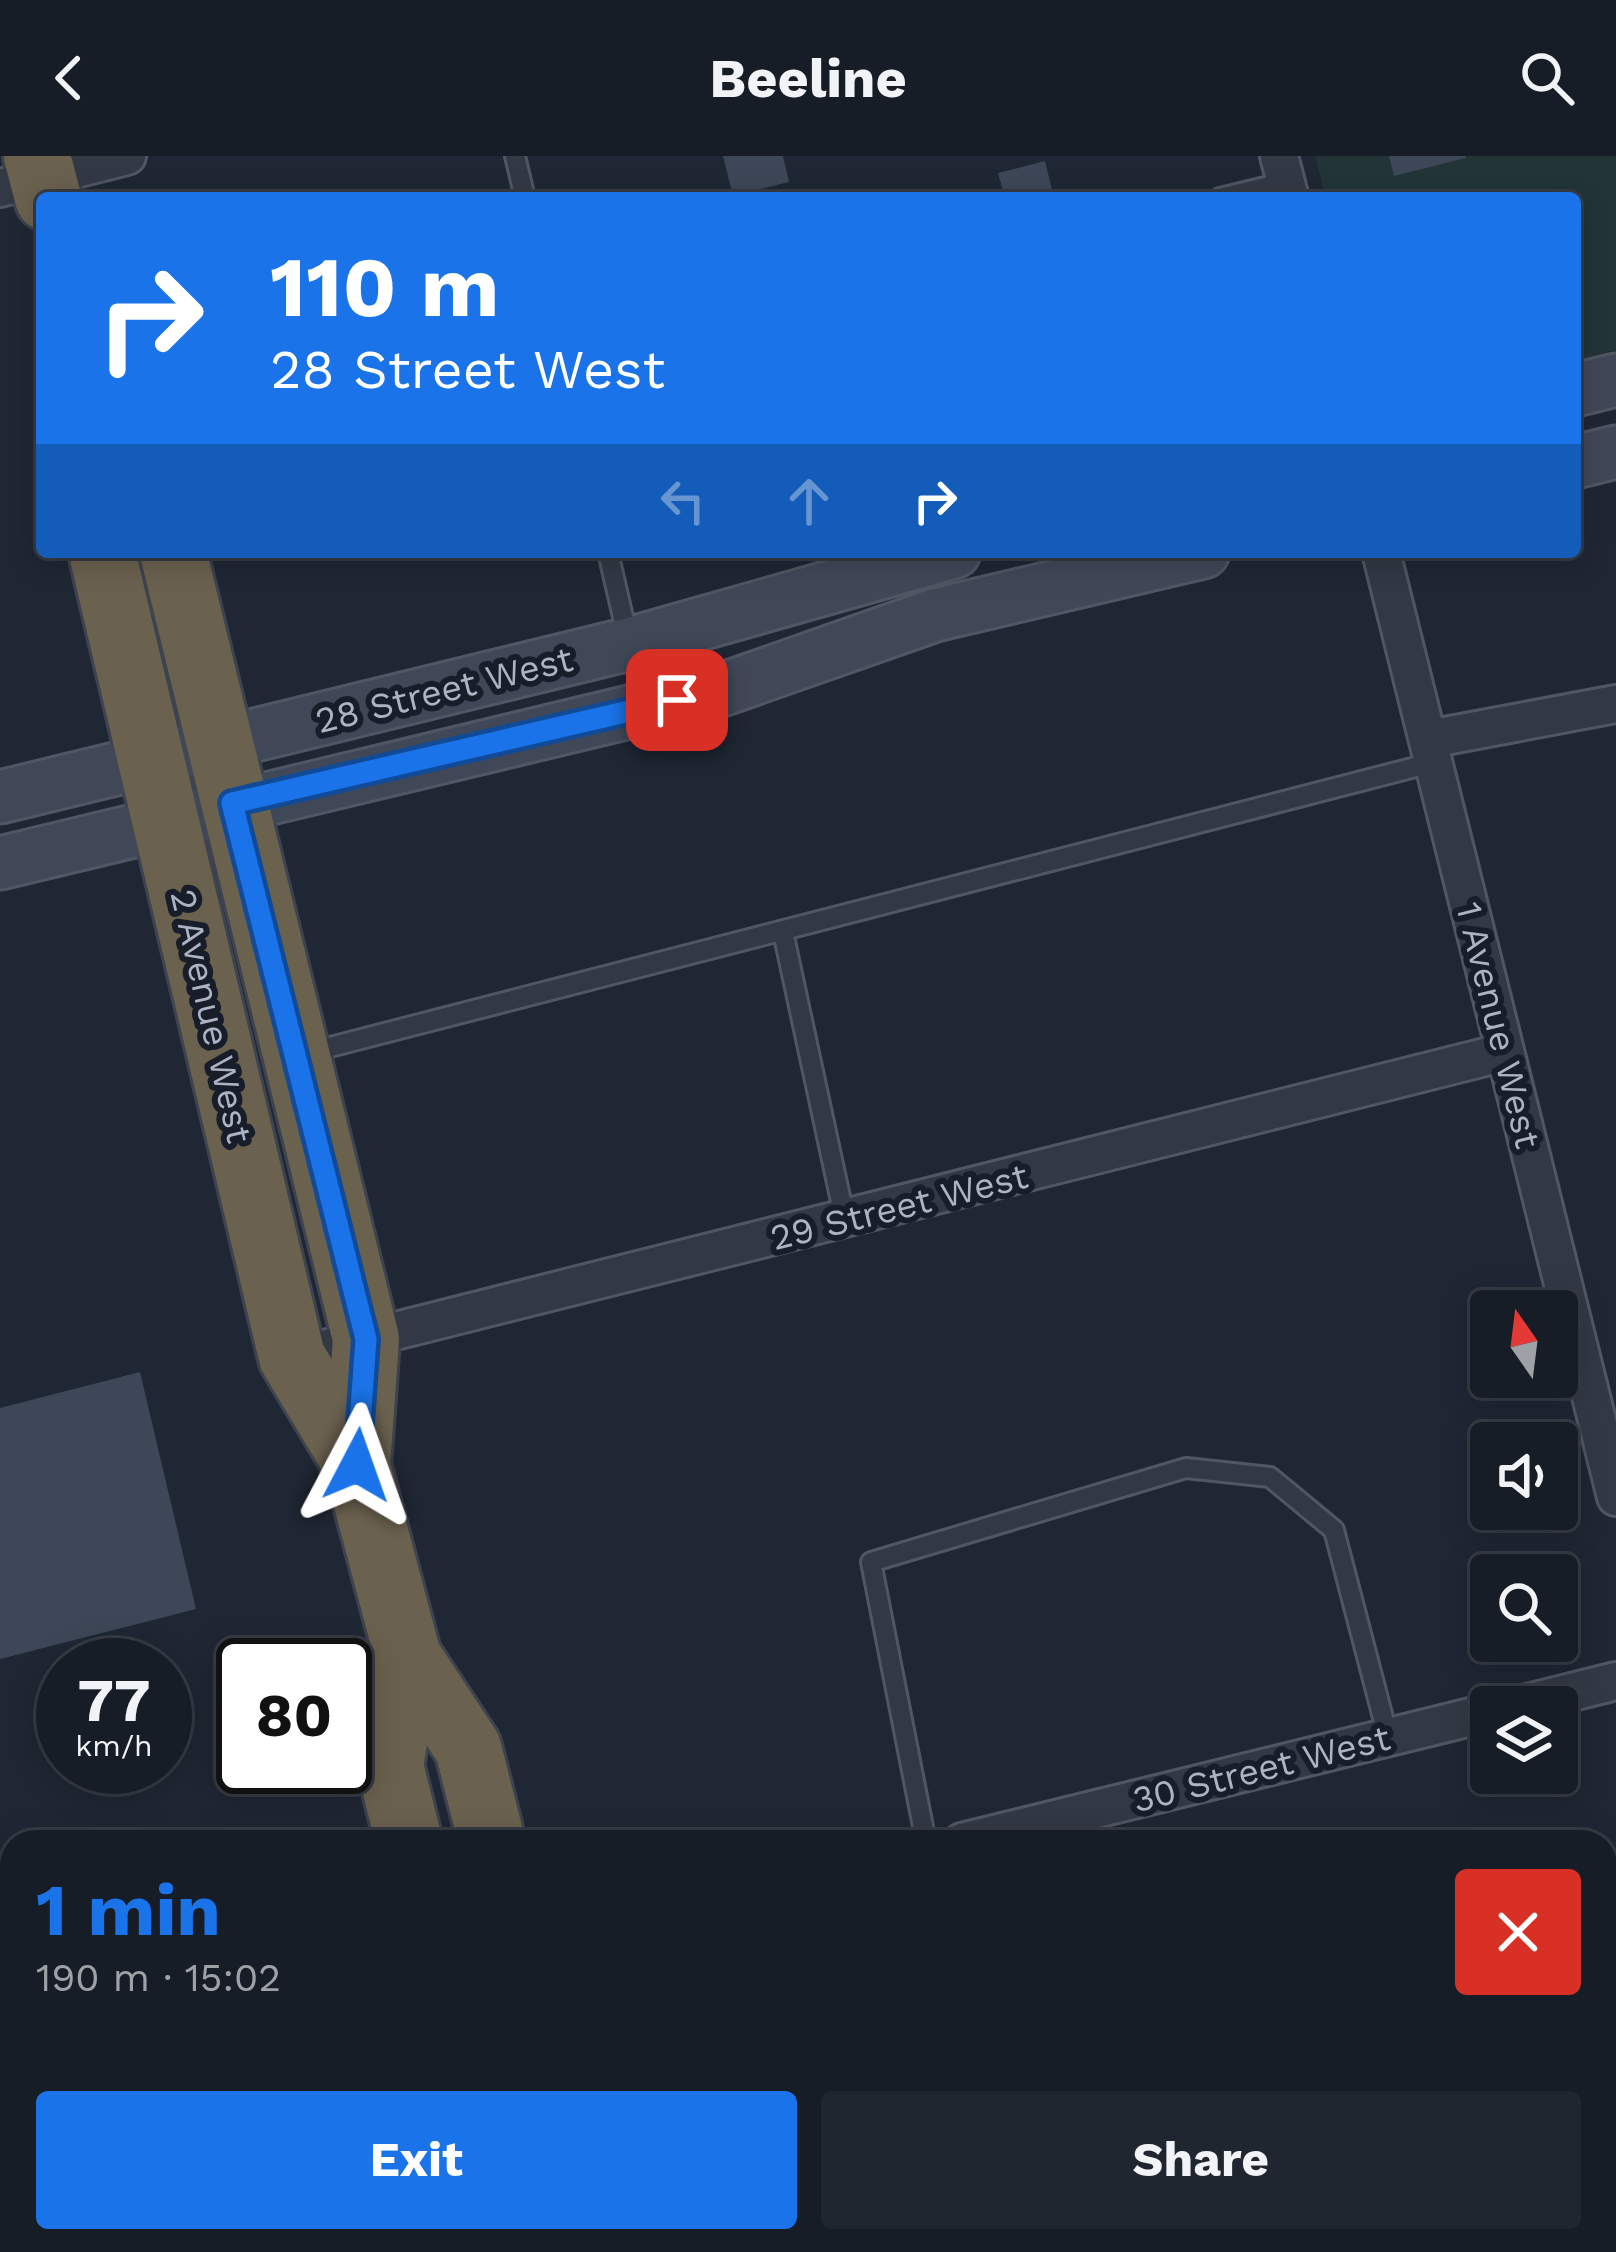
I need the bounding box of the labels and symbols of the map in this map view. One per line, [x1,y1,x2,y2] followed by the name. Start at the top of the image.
[311,638,577,742] street label: 28 Street West
[626,649,728,751] pin
[161,885,261,1147] street label: 2 Avenue West
[1447,898,1549,1152] street label: 1 Avenue West
[766,1155,1032,1259] street label: 29 Street West
[1470,1290,1578,1398] north arrow
[294,1402,420,1528] position arrow
[216,1638,372,1794] speed limit sign: 80
[1128,1717,1394,1821] street label: 30 Street West

